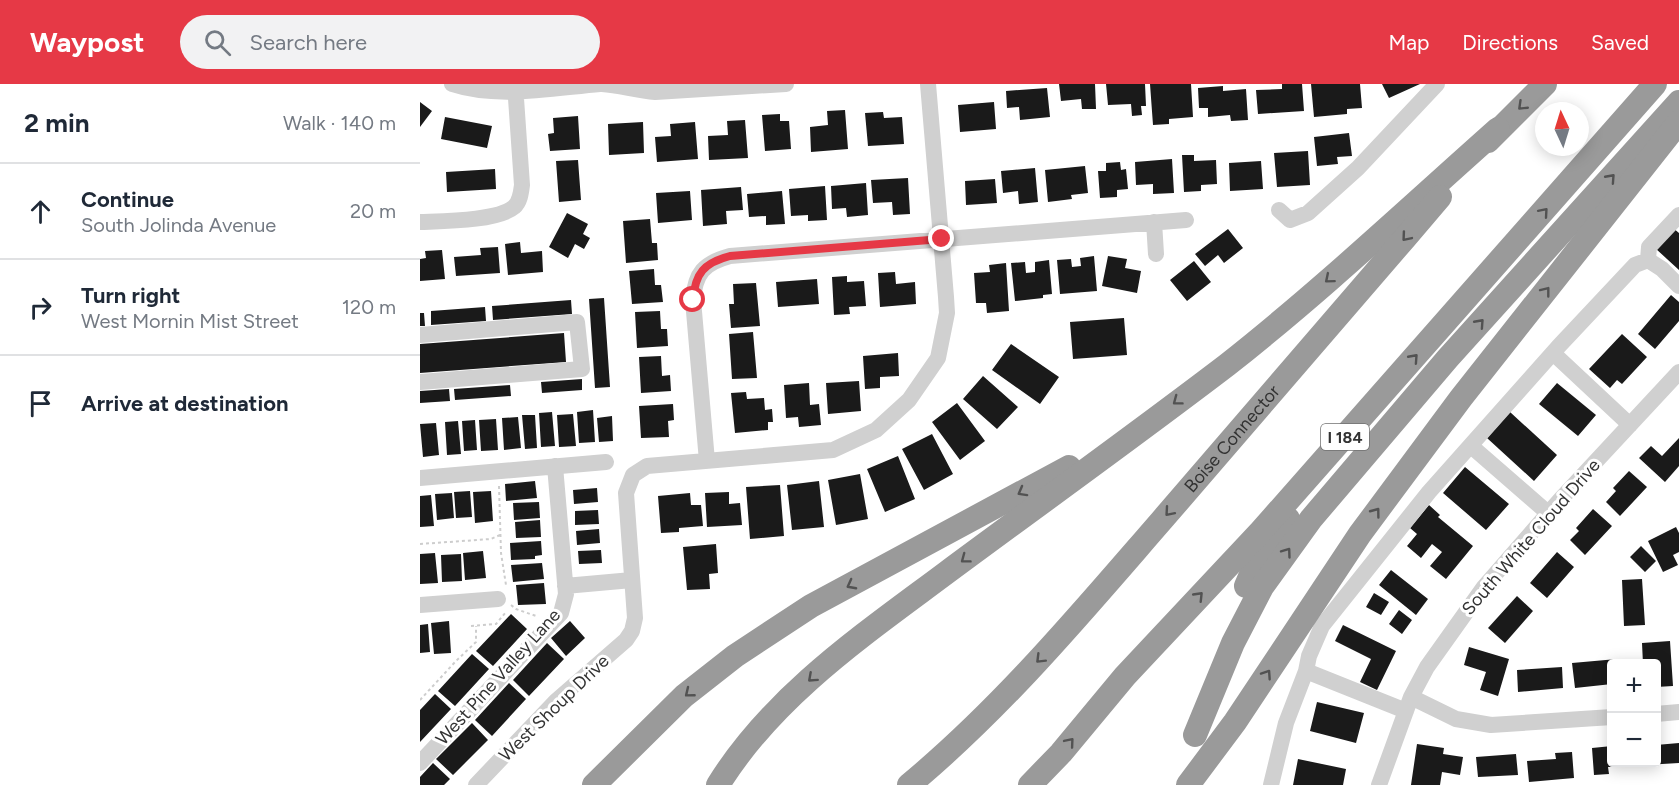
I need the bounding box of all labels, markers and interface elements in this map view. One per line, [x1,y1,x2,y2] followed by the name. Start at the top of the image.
[180,15,600,69] search box
[30,25,144,59] text: Waypost
[201,26,234,59] icon: search
[249,29,367,56] text: Search here
[1388,30,1429,55] text: Map
[1462,30,1558,55] text: Directions
[1591,30,1649,55] text: Saved
[1518,99,1529,110] one-way arrow
[1535,102,1589,156] north arrow
[24,107,90,139] text: 2 min
[283,111,396,135] text: Walk · 140 m
[1604,174,1615,185] one-way arrow
[81,186,174,213] text: Continue
[24,195,57,228] icon: ahead
[350,199,396,223] text: 20 m
[1536,208,1547,219] one-way arrow
[81,213,276,237] text: South Jolinda Avenue
[928,225,954,251] route end
[1402,230,1413,241] one-way arrow
[1325,272,1336,283] one-way arrow
[81,282,180,309] text: Turn right
[679,286,705,312] route start
[1538,286,1549,297] one-way arrow
[24,291,57,324] icon: right
[342,295,396,319] text: 120 m
[81,309,299,333] text: West Mornin Mist Street
[1473,319,1484,330] one-way arrow
[1407,354,1418,365] one-way arrow
[1180,381,1284,497] street label: Boise Connector
[24,387,57,420] icon: arrive
[81,390,289,417] text: Arrive at destination
[1173,394,1184,405] one-way arrow
[1321,424,1369,450] road number: I 184
[1457,454,1605,619] street label: South White Cloud Drive
[1018,485,1028,496] one-way arrow
[1165,505,1176,516] one-way arrow
[1369,508,1380,519] one-way arrow
[1280,548,1291,559] one-way arrow
[961,552,972,563] one-way arrow
[846,578,857,589] one-way arrow
[1191,592,1202,603] one-way arrow
[431,604,565,750] street label: West Pine Valley Lane
[494,650,614,766] street label: West Shoup Drive
[1036,652,1047,662] one-way arrow
[1607,659,1661,767] map controls
[1607,659,1661,713] button: +
[1260,669,1271,680] one-way arrow
[808,671,818,682] one-way arrow
[685,685,696,696] one-way arrow
[1607,713,1661,767] button: −
[1063,738,1074,749] one-way arrow

